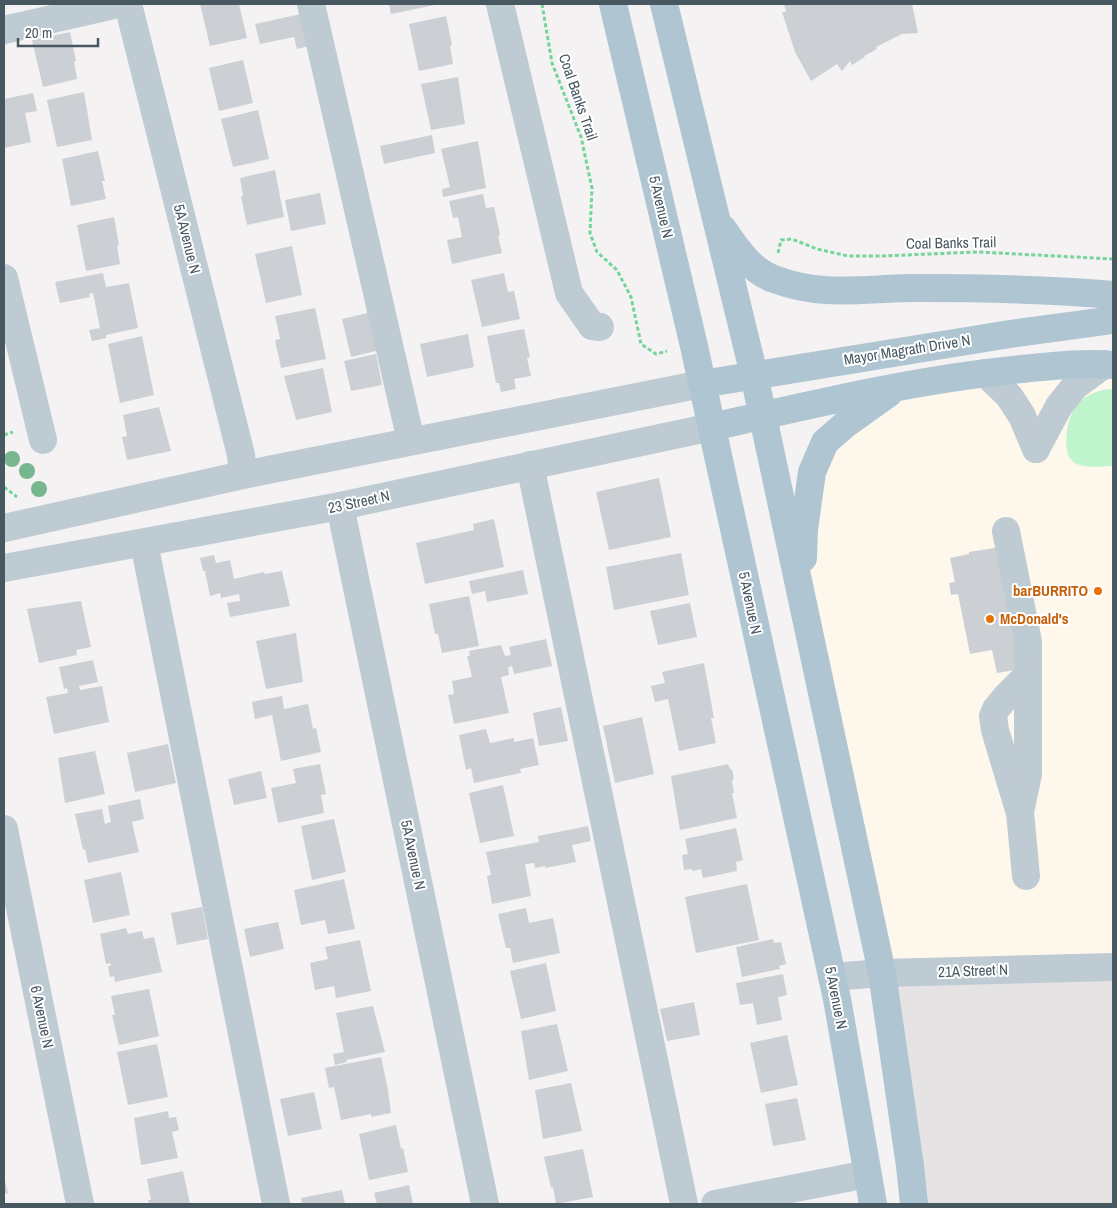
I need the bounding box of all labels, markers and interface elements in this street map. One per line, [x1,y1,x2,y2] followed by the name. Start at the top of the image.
[18,15,98,47] scale bar
[25,22,52,43] text: 20 m
[554,51,603,143] street label: Coal Banks Trail
[644,174,679,240] street label: 5 Avenue N
[169,202,206,276] street label: 5A Avenue N
[906,231,996,254] street label: Coal Banks Trail
[842,329,972,370] street label: Mayor Magrath Drive N
[326,485,392,518] street label: 23 Street N
[734,570,767,636] street label: 5 Avenue N
[1013,580,1088,601] place label: barBURRITO
[1092,585,1104,597] marker: barBURRITO
[1000,608,1069,629] place label: McDonald's
[984,613,996,625] marker: McDonald's
[396,818,431,892] street label: 5A Avenue N
[938,959,1008,982] street label: 21A Street N
[820,965,853,1031] street label: 5 Avenue N
[26,984,59,1050] street label: 6 Avenue N

